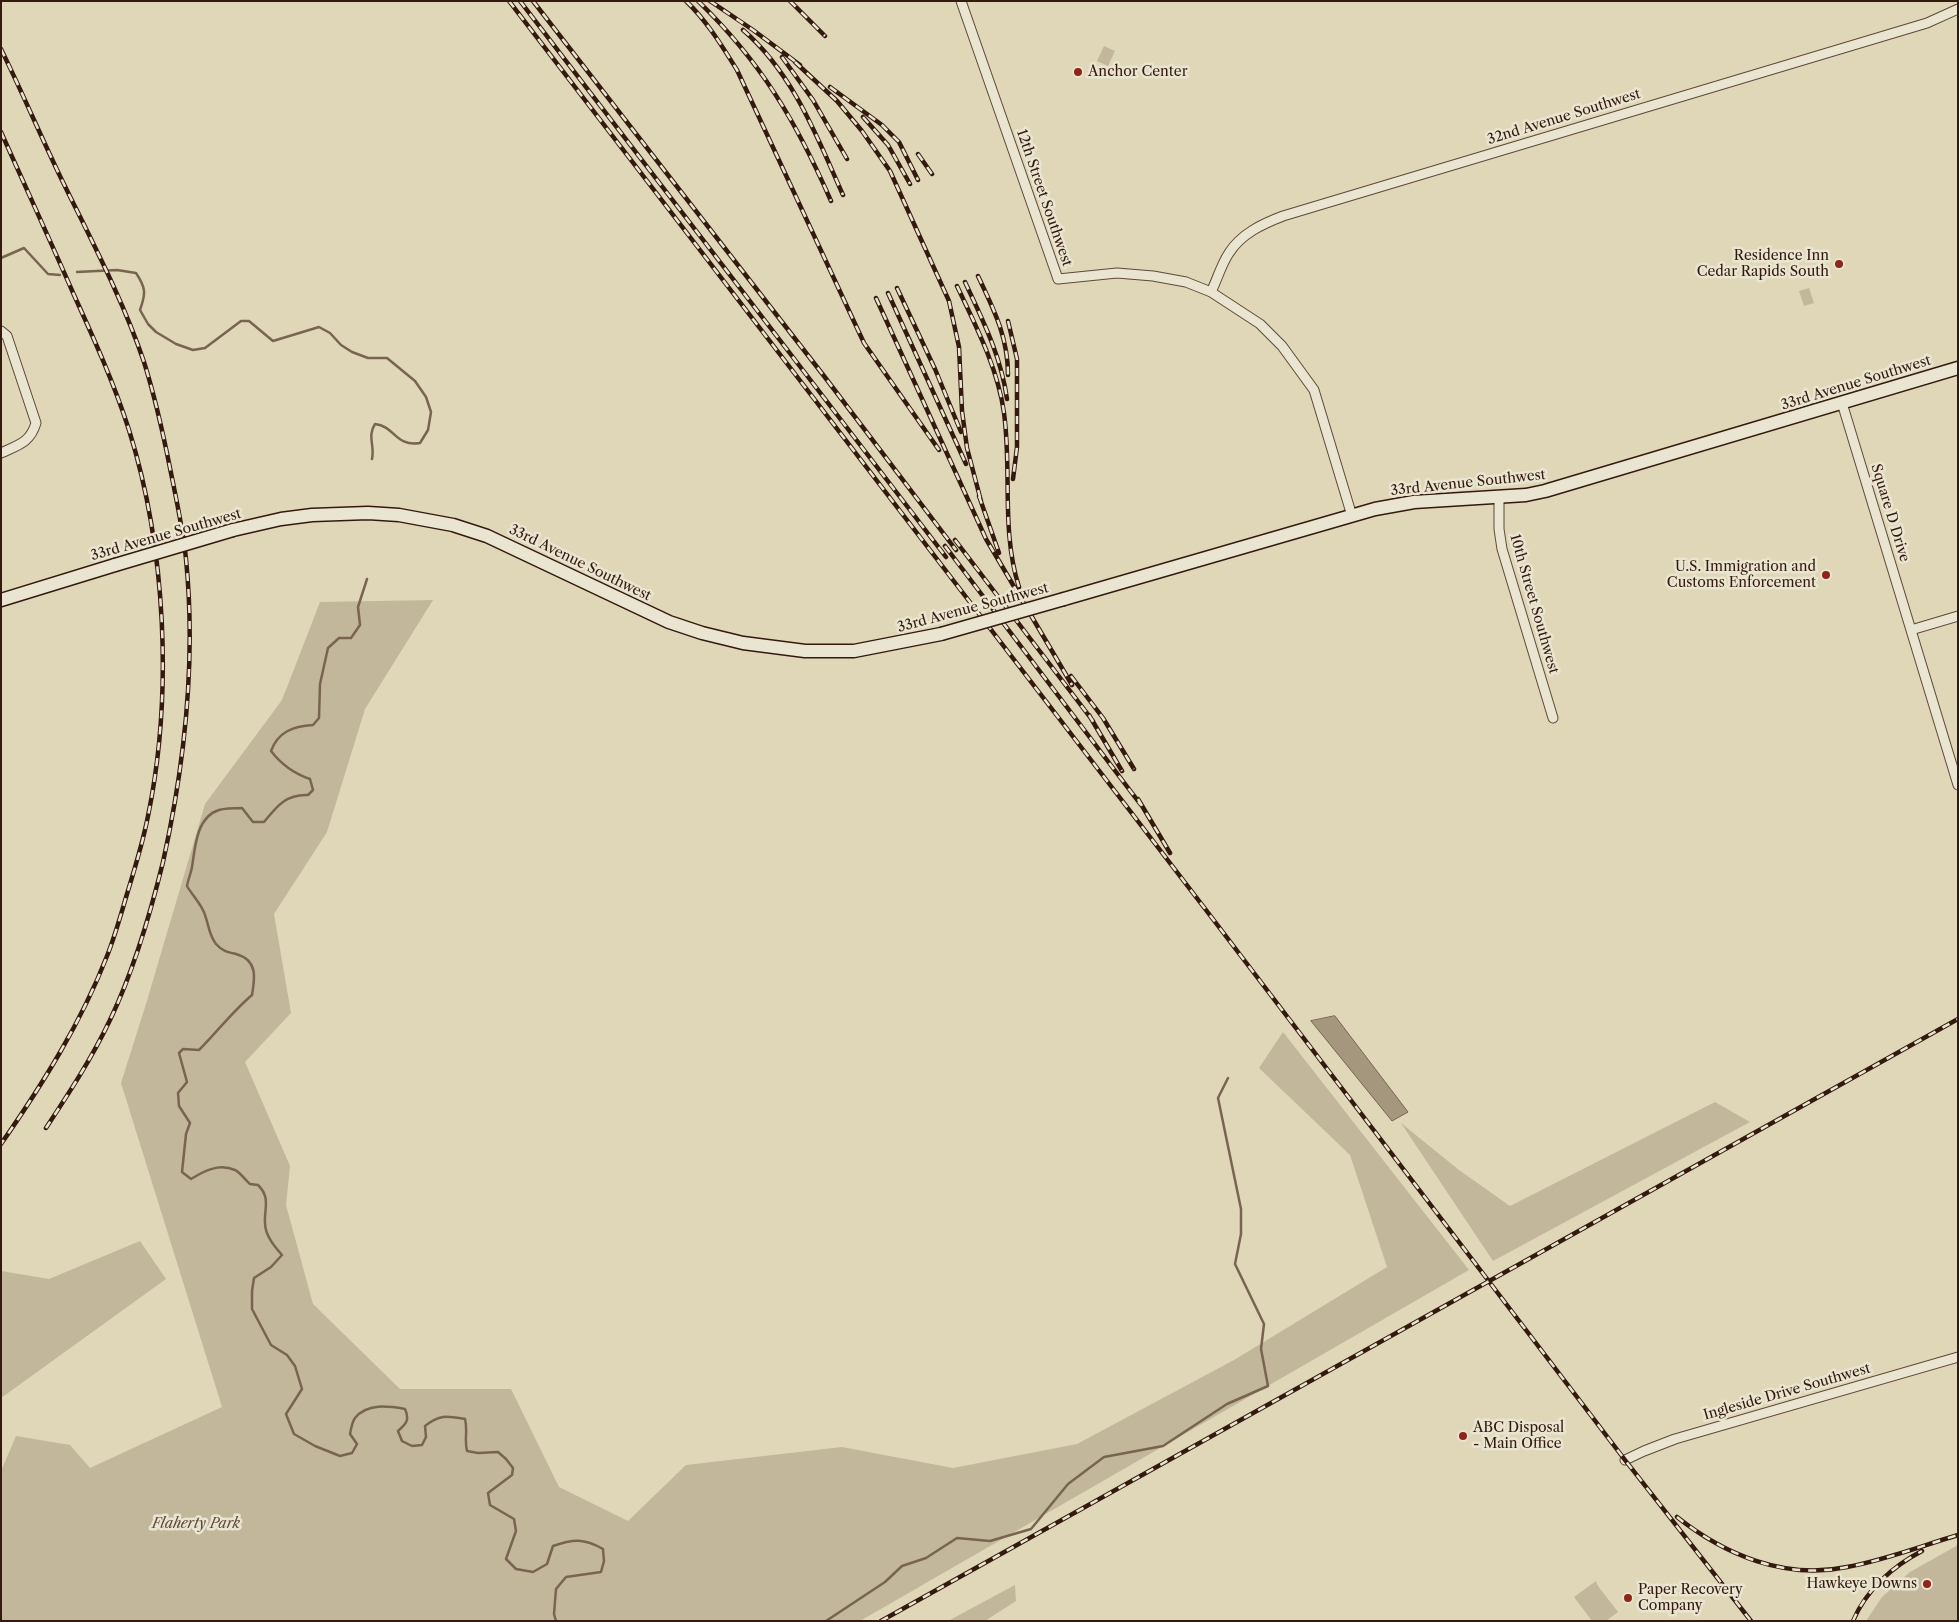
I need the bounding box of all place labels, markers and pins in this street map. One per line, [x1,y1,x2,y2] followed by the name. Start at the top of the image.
[1088,64,1188,80] place label: Anchor Center
[1072,66,1084,78] marker: Anchor Center
[1697,248,1829,280] place label: Residence Inn Cedar Rapids South
[1833,258,1845,270] marker: Residence Inn Cedar Rapids South
[1667,559,1816,592] place label: U.S. Immigration and Customs Enforcement
[1820,569,1832,581] marker: U.S. Immigration and Customs Enforcement
[1473,1420,1564,1452] place label: ABC Disposal - Main Office
[1457,1430,1469,1442] marker: ABC Disposal - Main Office
[1807,1576,1917,1592] place label: Hawkeye Downs
[1921,1578,1933,1590] marker: Hawkeye Downs
[1638,1582,1743,1614] place label: Paper Recovery Company
[1622,1592,1634,1604] marker: Paper Recovery Company

